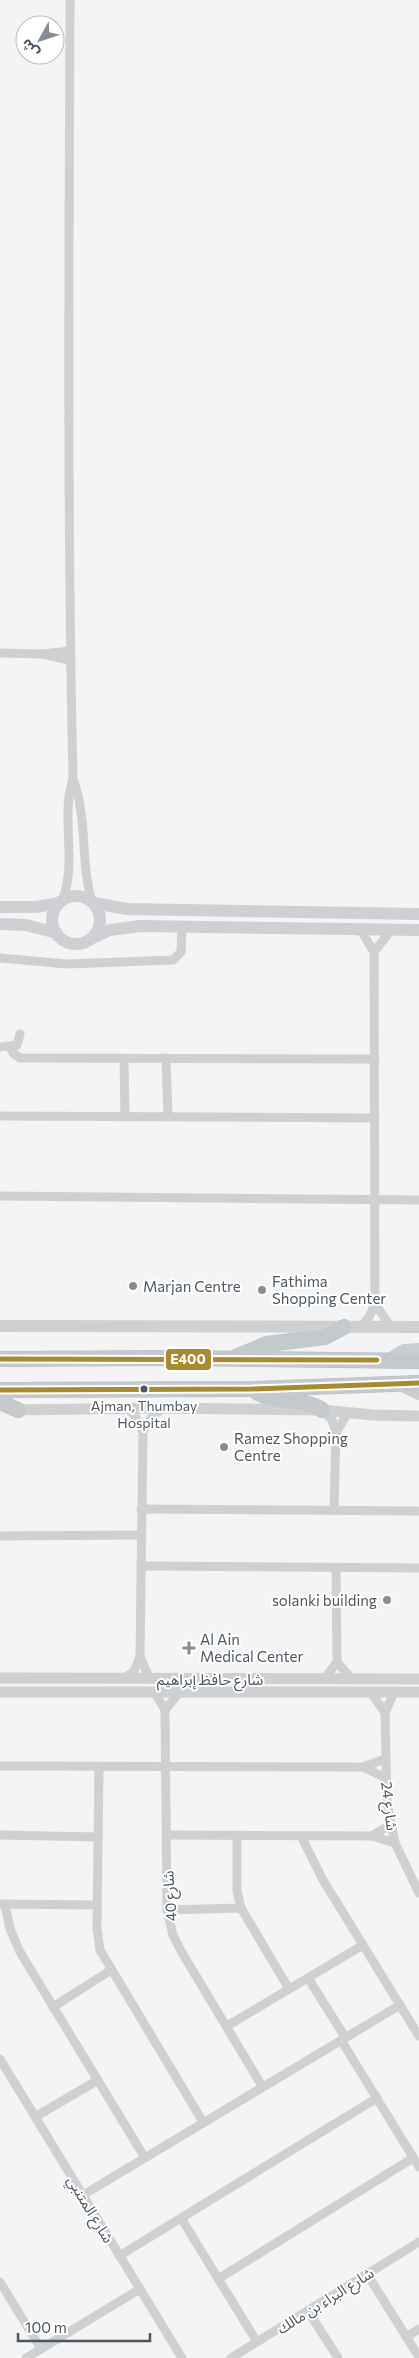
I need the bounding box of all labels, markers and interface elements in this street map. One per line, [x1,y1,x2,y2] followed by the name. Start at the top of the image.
[15,15,65,65] north arrow
[17,36,42,61] text: ش
[272,1272,386,1307] place label: Fathima Shopping Center
[143,1277,241,1295] place label: Marjan Centre
[127,1280,139,1292] marker: Marjan Centre
[256,1284,268,1296] marker: Fathima Shopping Center
[165,1348,212,1371] line badge: E400
[170,1350,206,1367] text: E400
[139,1384,149,1394] marker: Ajman, Thumbay Hospital
[91,1397,197,1431] place label: Ajman, Thumbay Hospital
[234,1429,348,1464] place label: Ramez Shopping Centre
[218,1441,230,1453] marker: Ramez Shopping Centre
[272,1591,377,1609] place label: solanki building
[381,1594,393,1606] marker: solanki building
[200,1630,303,1665] place label: Al Ain Medical Center
[182,1641,196,1655] marker: Al Ain Medical Center
[157,1670,264,1692] street label: شارع حافظ إبراهيم
[374,1781,402,1832] street label: شارع 24
[158,1869,184,1922] street label: شارع 40
[60,2172,118,2248] street label: شارع المتنبي
[273,2263,379,2340] street label: شارع البراء بن مالك
[18,2310,150,2342] scale bar
[25,2318,67,2336] text: 100 m

